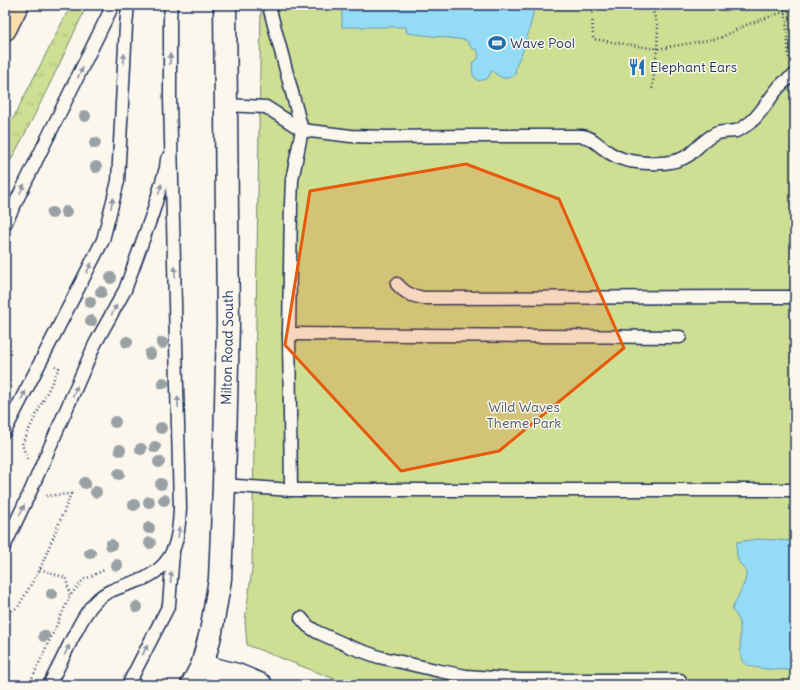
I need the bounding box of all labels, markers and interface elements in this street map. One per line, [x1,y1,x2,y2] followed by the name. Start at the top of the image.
[487,33,507,53] sports icon: Wave Pool
[510,34,575,52] place label: Wave Pool
[167,52,173,65] one-way arrow
[120,53,127,65] one-way arrow
[627,57,647,77] restaurant icon: Elephant Ears
[650,58,737,76] place label: Elephant Ears
[76,67,83,79] one-way arrow
[157,183,163,195] one-way arrow
[19,184,25,195] one-way arrow
[110,196,116,209] one-way arrow
[86,262,92,274] one-way arrow
[171,266,178,278] one-way arrow
[217,290,237,405] street label: Milton Road South
[111,304,117,316] one-way arrow
[72,386,78,397] one-way arrow
[20,390,26,402] one-way arrow
[175,395,181,408] one-way arrow
[486,398,562,432] park label: Wild Waves Theme Park
[19,504,25,516] one-way arrow
[176,526,182,538] one-way arrow
[168,571,174,583] one-way arrow
[64,644,70,656] one-way arrow
[142,644,149,656] one-way arrow

